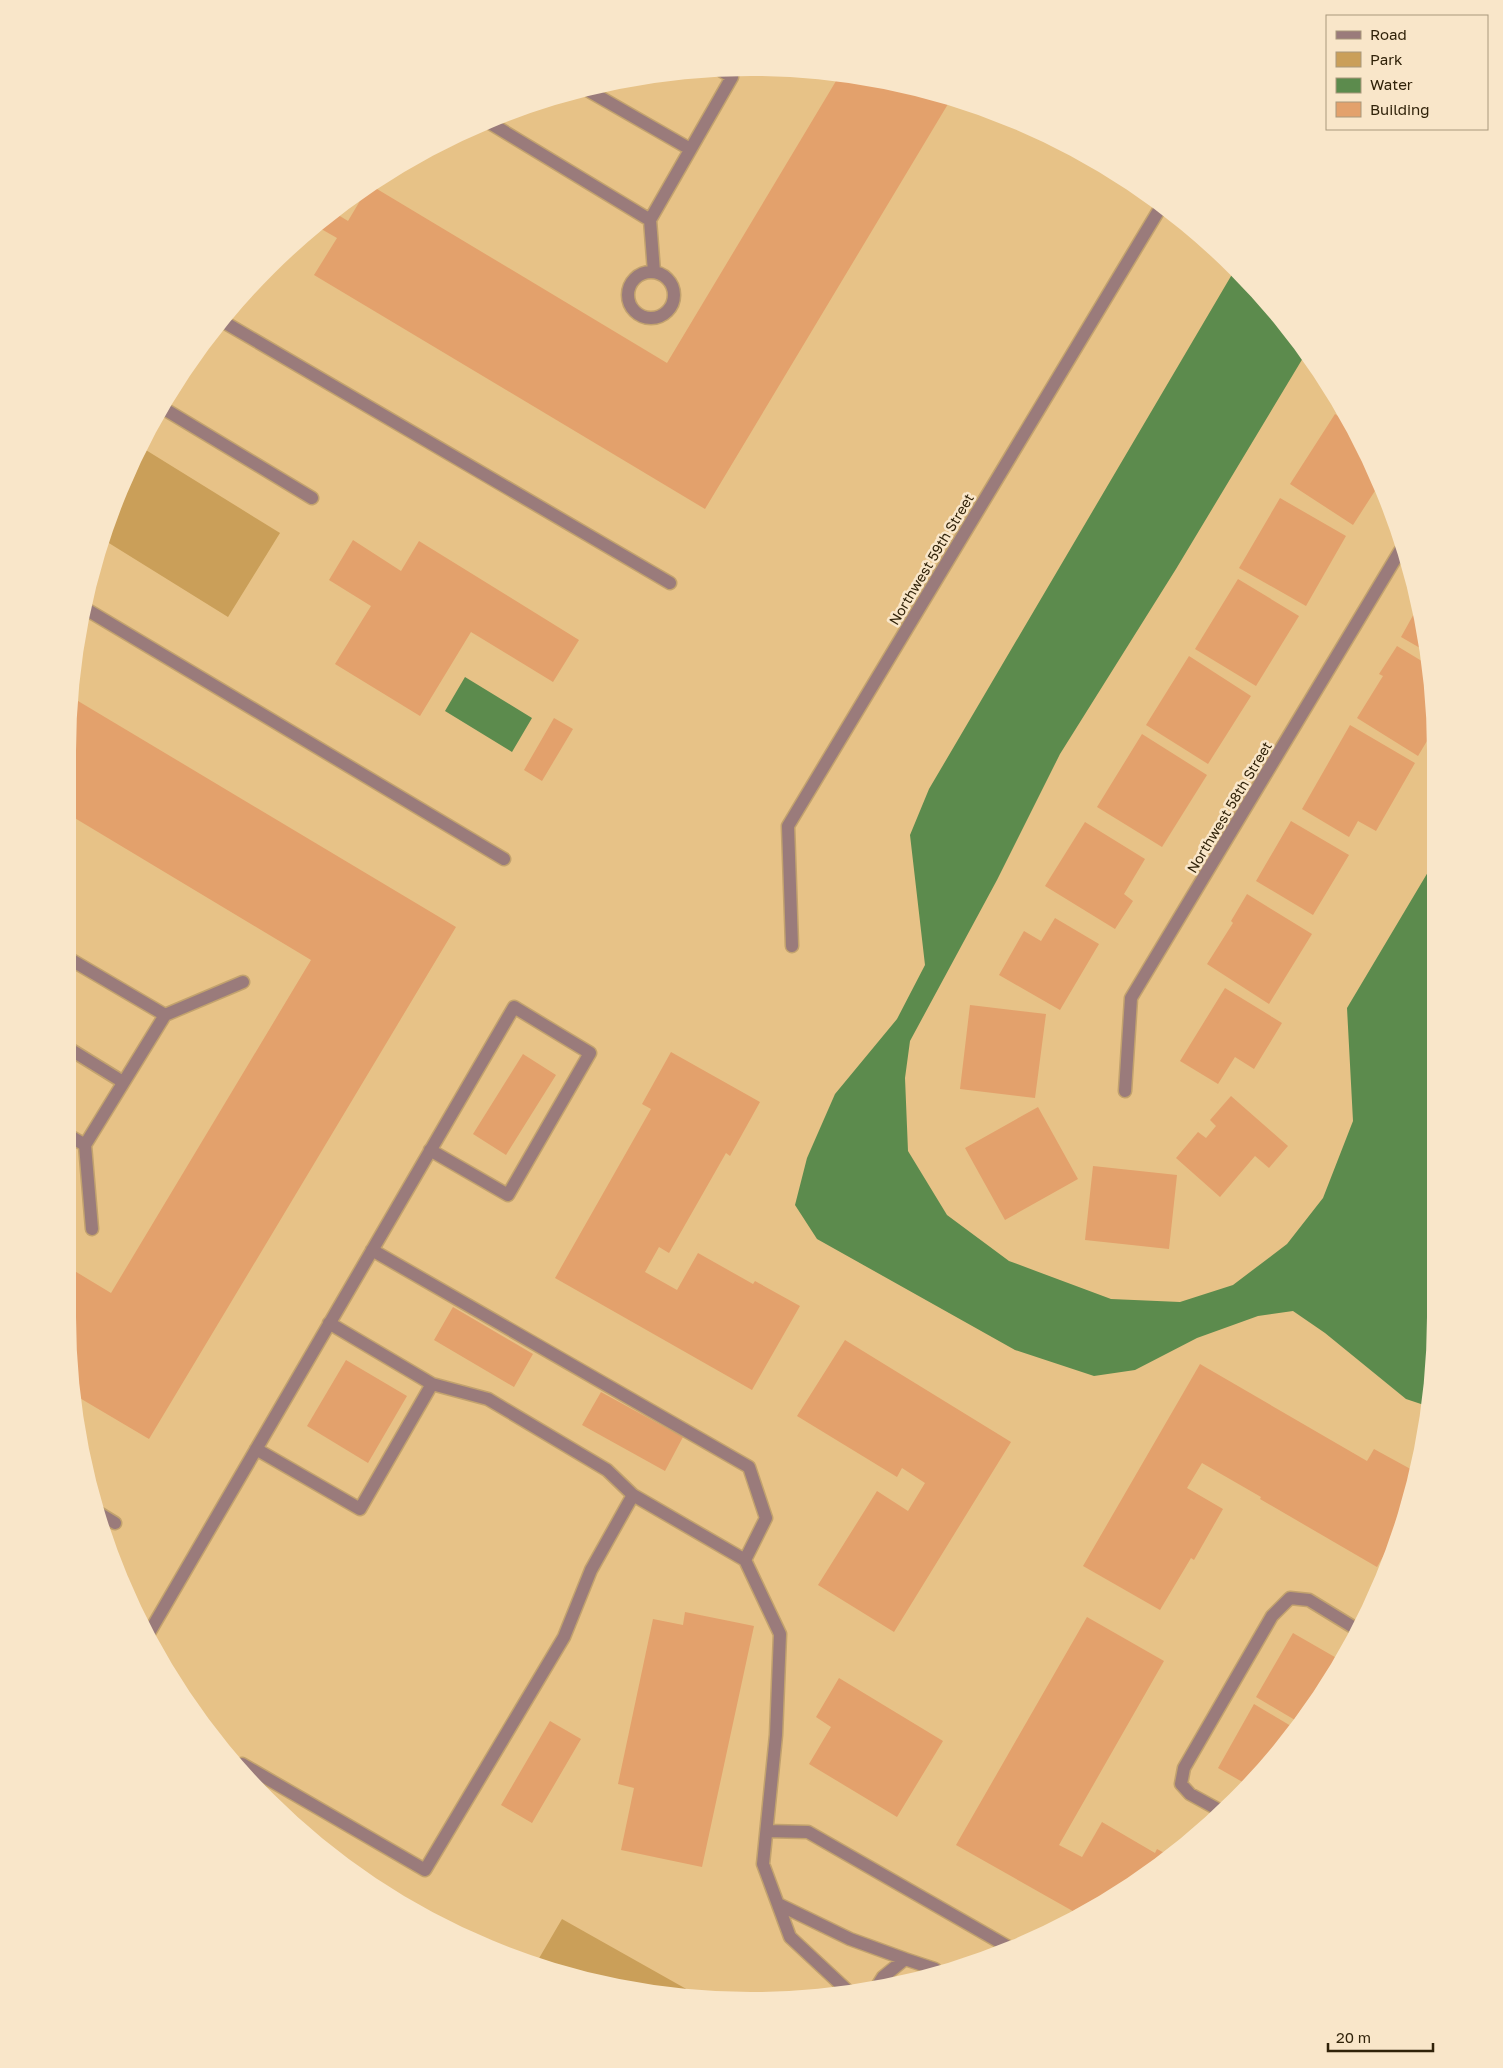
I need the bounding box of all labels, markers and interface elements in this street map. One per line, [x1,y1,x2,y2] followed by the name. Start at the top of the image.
[1326,15,1488,130] legend
[1370,25,1407,43] text: Road
[1370,50,1403,68] text: Park
[1370,75,1413,93] text: Water
[1370,100,1430,118] text: Building
[885,490,977,628] street label: Northwest 59th Street
[1183,738,1275,876] street label: Northwest 58th Street
[1328,2020,1433,2052] scale bar
[1336,2028,1371,2046] text: 20 m

